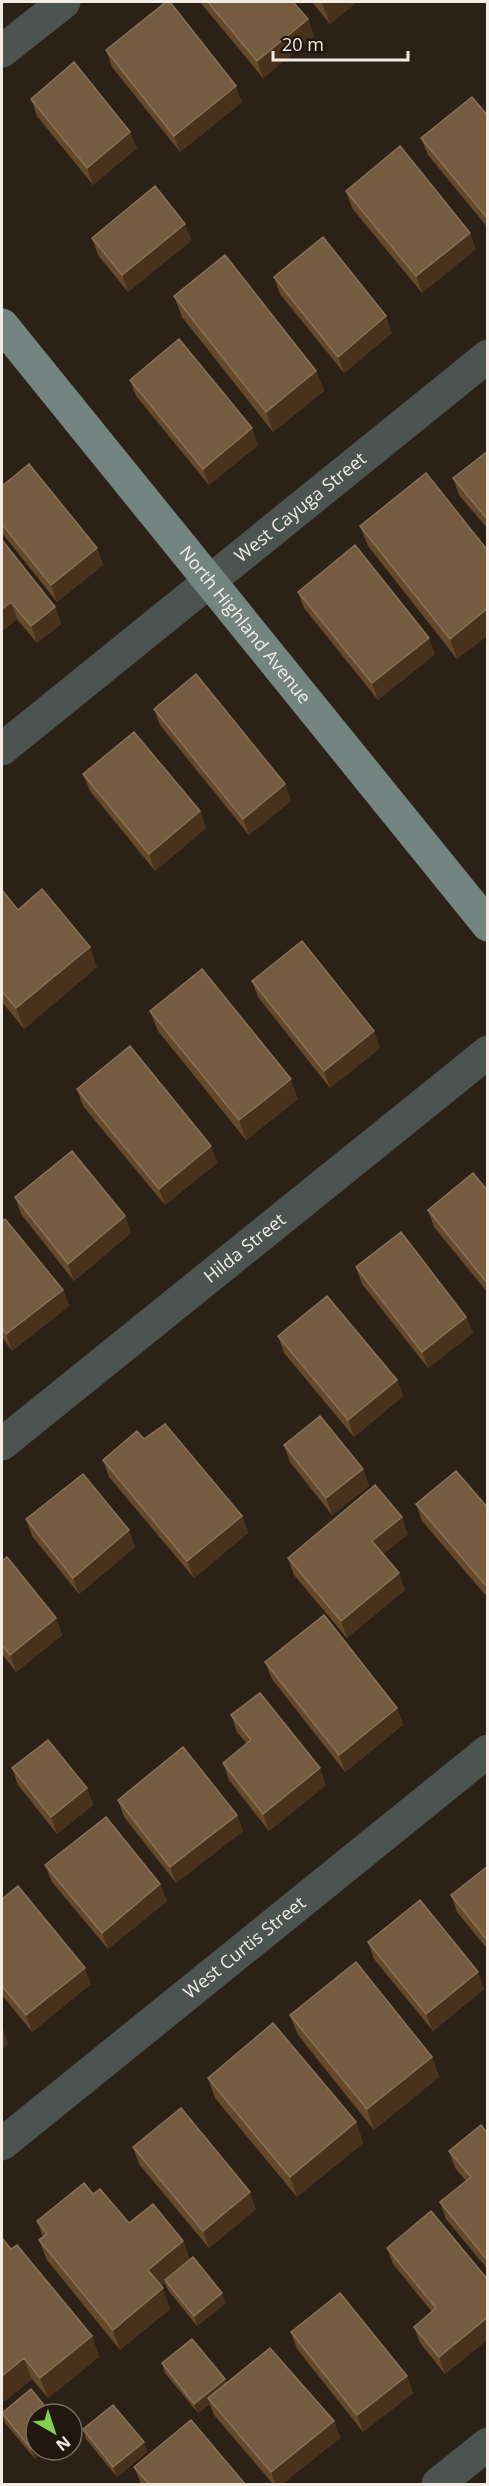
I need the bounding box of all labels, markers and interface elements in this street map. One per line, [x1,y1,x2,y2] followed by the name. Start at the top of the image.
[273,24,408,62] scale bar
[282,32,324,56] text: 20 m
[229,446,371,567] street label: West Cayuga Street
[175,540,317,708] street label: North Highland Avenue
[198,1207,290,1288] street label: Hilda Street
[178,1890,310,2004] street label: West Curtis Street
[24,2402,84,2462] north arrow
[51,2431,75,2456] text: N

